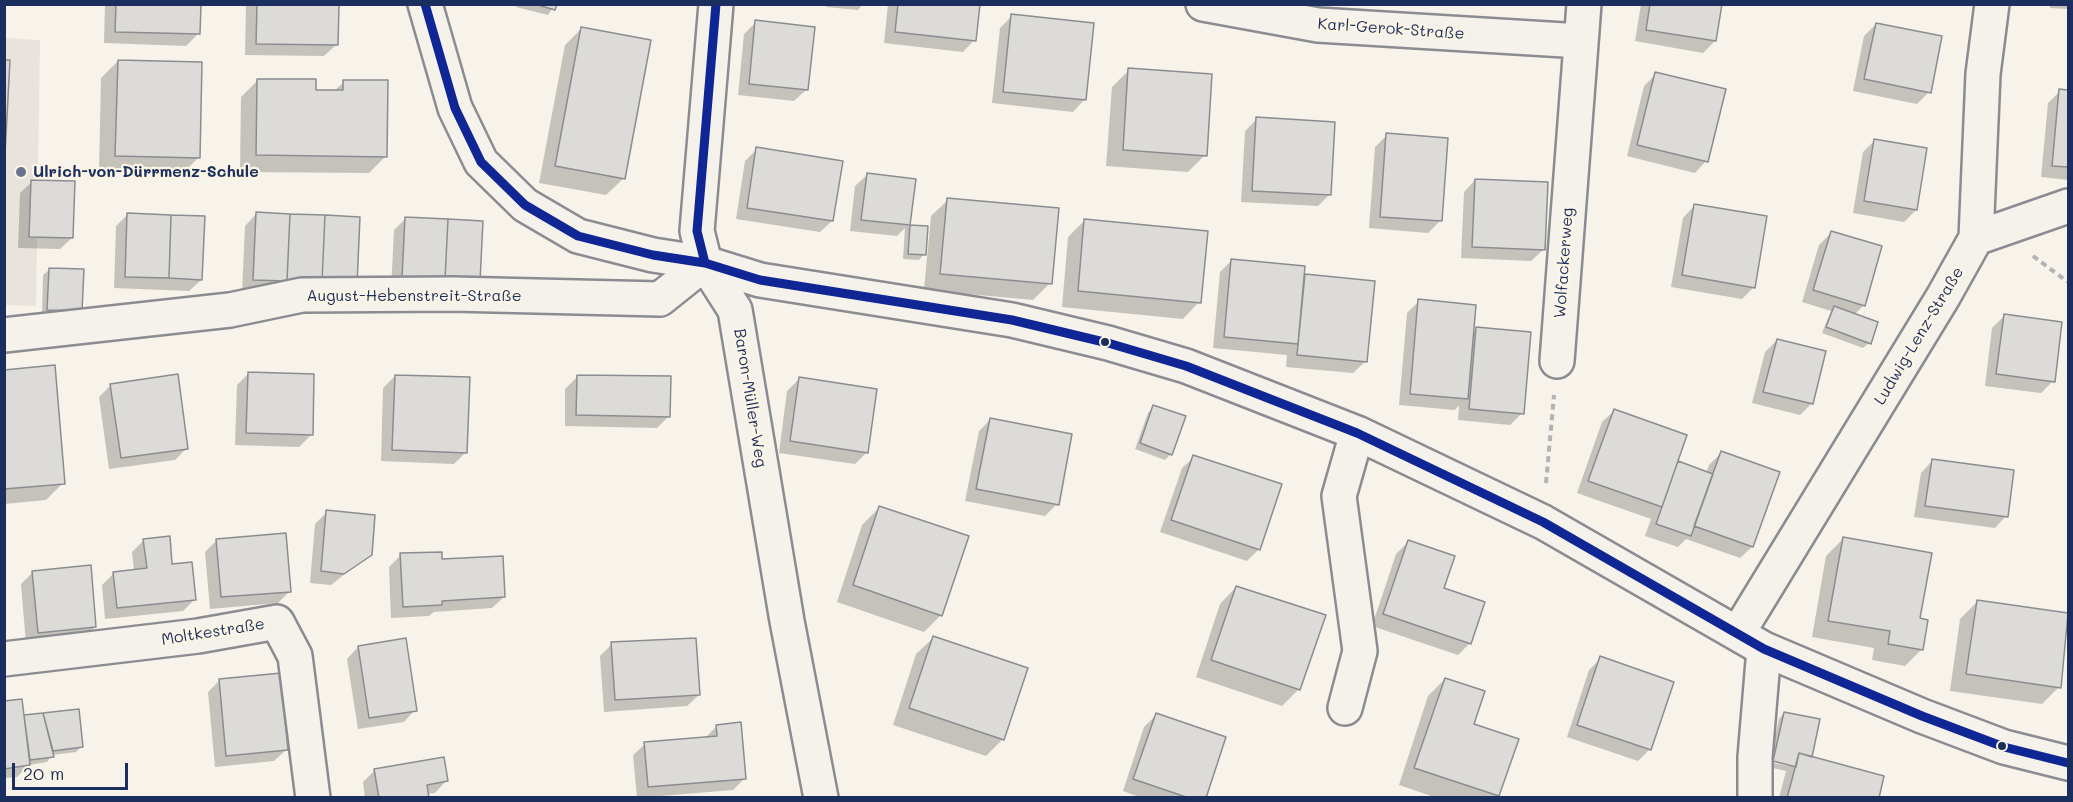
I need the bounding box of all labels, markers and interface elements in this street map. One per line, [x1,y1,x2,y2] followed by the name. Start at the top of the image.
[1317,14,1465,44] street label: Karl-Gerok-Straße
[33,162,259,182] place label: Ulrich-von-Dürrmenz-Schule
[14,165,28,179] marker: Ulrich-von-Dürrmenz-Schule
[1551,207,1577,319] street label: Wolfackerweg
[1870,264,1968,408] street label: Ludwig-Lenz-Straße
[306,286,522,306] street label: August-Hebenstreit-Straße
[730,327,770,469] street label: Baron-Müller-Weg
[1099,336,1111,348] unlabelled marker
[160,614,266,650] street label: Moltkestraße
[1996,740,2008,752] unlabelled marker
[15,751,130,789] scale bar
[23,761,64,785] text: 20 m

